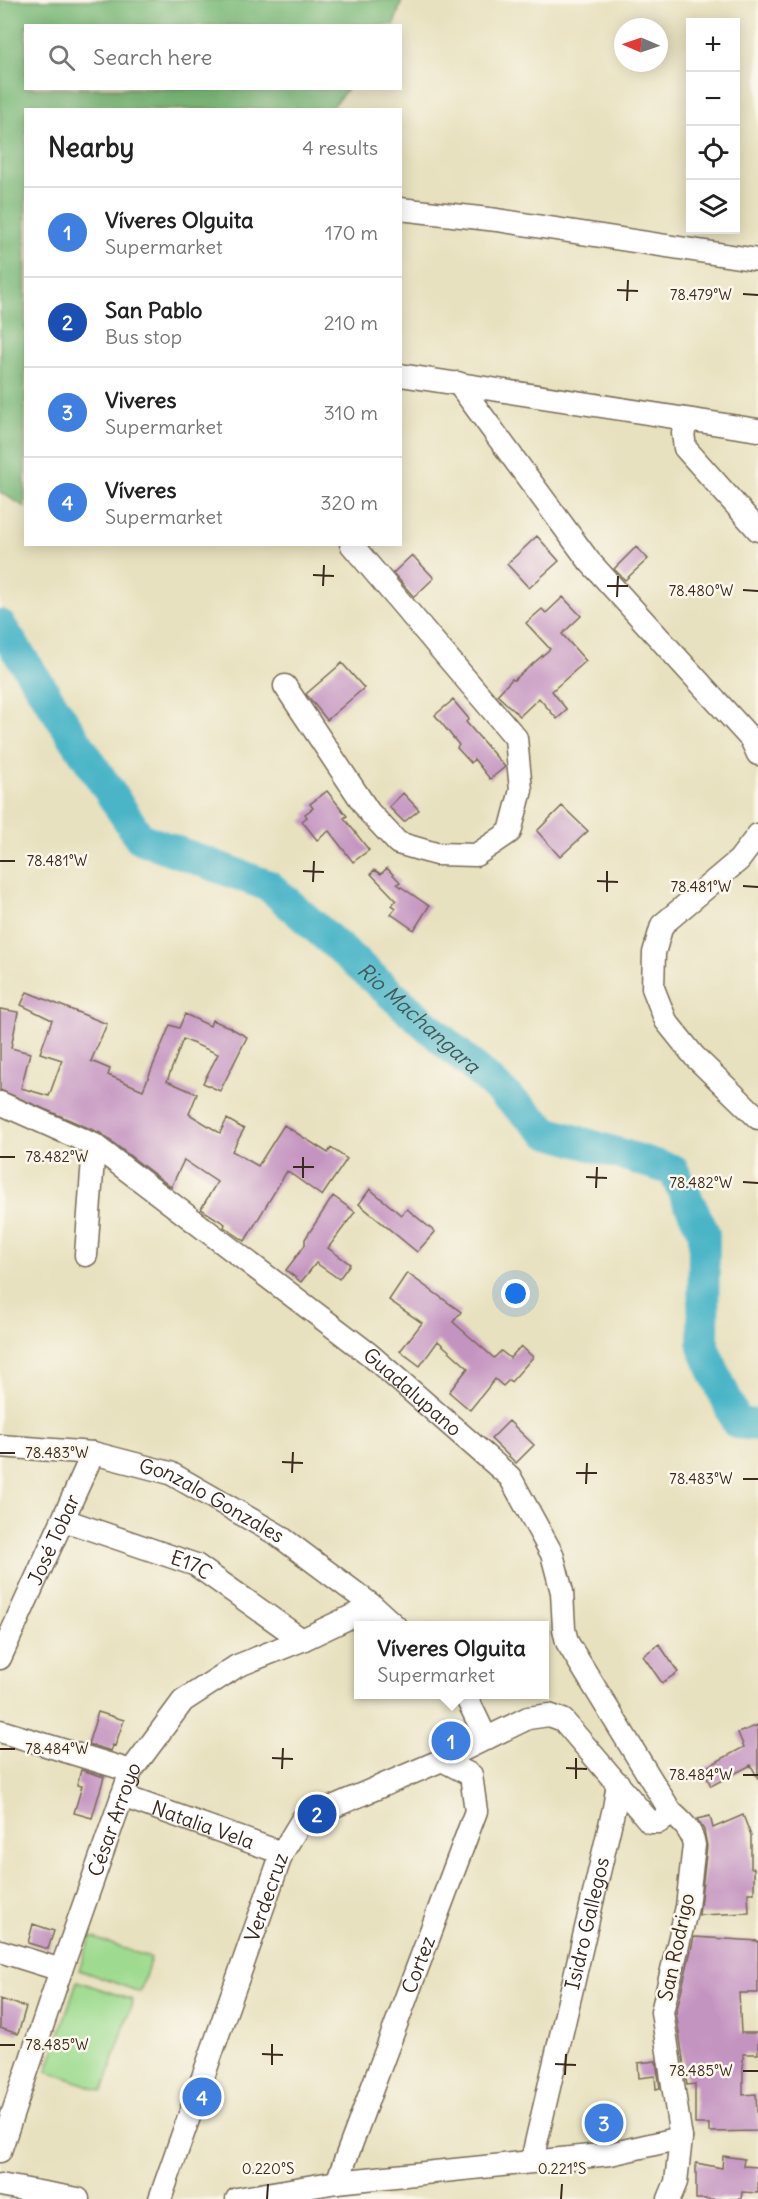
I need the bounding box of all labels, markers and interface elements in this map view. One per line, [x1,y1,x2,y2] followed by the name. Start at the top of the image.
[614,18,668,72] north arrow
[686,18,740,234] map controls
[686,18,740,72] button: +
[24,24,402,90] search box
[45,41,78,74] icon: search
[93,43,212,71] text: Search here
[686,72,740,126] button: −
[686,126,740,180] button: locate
[48,131,134,164] text: Nearby
[302,135,378,160] text: 4 results
[686,180,740,234] button: layers
[105,206,254,234] text: Víveres Olguita
[64,220,71,245] text: 1
[325,220,378,245] text: 170 m
[105,234,223,259] text: Supermarket
[670,285,732,304] text: 78.479°W
[105,296,202,324] text: San Pablo
[62,310,73,335] text: 2
[324,310,378,335] text: 210 m
[105,324,182,349] text: Bus stop
[105,386,176,414] text: Viveres
[62,400,73,425] text: 3
[323,400,378,425] text: 310 m
[105,414,223,439] text: Supermarket
[105,476,176,504] text: Víveres
[62,490,73,515] text: 4
[320,490,378,515] text: 320 m
[105,504,223,529] text: Supermarket
[669,581,734,600] text: 78.480°W
[27,851,88,870] text: 78.481°W
[671,877,732,896] text: 78.481°W
[352,956,486,1080] water label: Rio Machangara
[26,1147,89,1166] text: 78.482°W
[670,1173,733,1192] text: 78.482°W
[501,1279,530,1308] your location
[358,1342,467,1441] street label: Guadalupano
[25,1443,89,1462] text: 78.483°W
[137,1453,290,1548] street label: Gonzalo Gonzales
[669,1469,733,1488] text: 78.483°W
[22,1490,85,1589] street label: José Tobar
[168,1544,217,1585] street label: E17C
[354,1621,549,1699] popup
[377,1634,526,1662] text: Víveres Olguita
[377,1662,495,1687] text: Supermarket
[432,1718,470,1764] pin: 1
[25,1739,89,1758] text: 78.484°W
[82,1756,146,1880] street label: César Arroyo
[669,1765,733,1784] text: 78.484°W
[298,1792,336,1836] pin: 2
[149,1795,258,1854] street label: Natalia Vela
[239,1849,293,1945] street label: Verdecruz
[559,1855,614,1992] street label: Isidro Gallegos
[652,1891,699,2003] street label: San Rodrigo
[396,1932,440,1997] street label: Cortez
[25,2035,89,2054] text: 78.485°W
[669,2061,733,2080] text: 78.485°W
[182,2074,222,2120] pin: 4
[584,2100,624,2146] pin: 3
[242,2159,294,2178] text: 0.220°S
[538,2159,586,2178] text: 0.221°S

